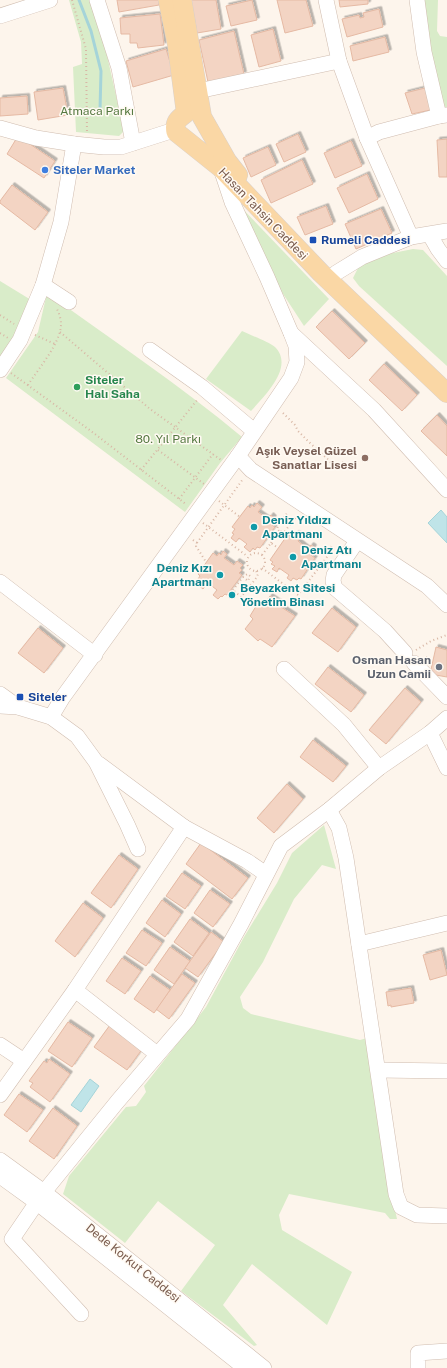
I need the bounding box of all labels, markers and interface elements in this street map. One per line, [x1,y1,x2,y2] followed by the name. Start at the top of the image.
[60,104,134,118] park label: Atmaca Parkı
[53,163,135,177] place label: Siteler Market
[40,165,50,175] marker: Siteler Market
[216,165,310,263] street label: Hasan Tahsin Caddesi
[321,233,410,247] place label: Rumeli Caddesi
[308,235,318,245] marker: Rumeli Caddesi
[85,373,140,401] place label: Siteler Halı Saha
[72,382,82,392] marker: Siteler Halı Saha
[135,432,201,446] park label: 80. Yıl Parkı
[255,444,357,472] place label: Aşık Veysel Güzel Sanatlar Lisesi
[360,453,370,463] marker: Aşık Veysel Güzel Sanatlar Lisesi
[262,513,331,541] place label: Deniz Yıldızı Apartmanı
[249,522,259,532] marker: Deniz Yıldızı Apartmanı
[301,543,361,571] place label: Deniz Atı Apartmanı
[288,552,298,562] marker: Deniz Atı Apartmanı
[152,561,212,589] place label: Deniz Kızı Apartmanı
[215,570,225,580] marker: Deniz Kızı Apartmanı
[240,581,335,609] place label: Beyazkent Sitesi Yönetim Binası
[227,590,237,600] marker: Beyazkent Sitesi Yönetim Binası
[352,653,431,681] place label: Osman Hasan Uzun Camii
[434,662,444,672] marker: Osman Hasan Uzun Camii
[28,690,67,704] place label: Siteler
[15,692,25,702] marker: Siteler
[83,1221,183,1305] street label: Dede Korkut Caddesi

